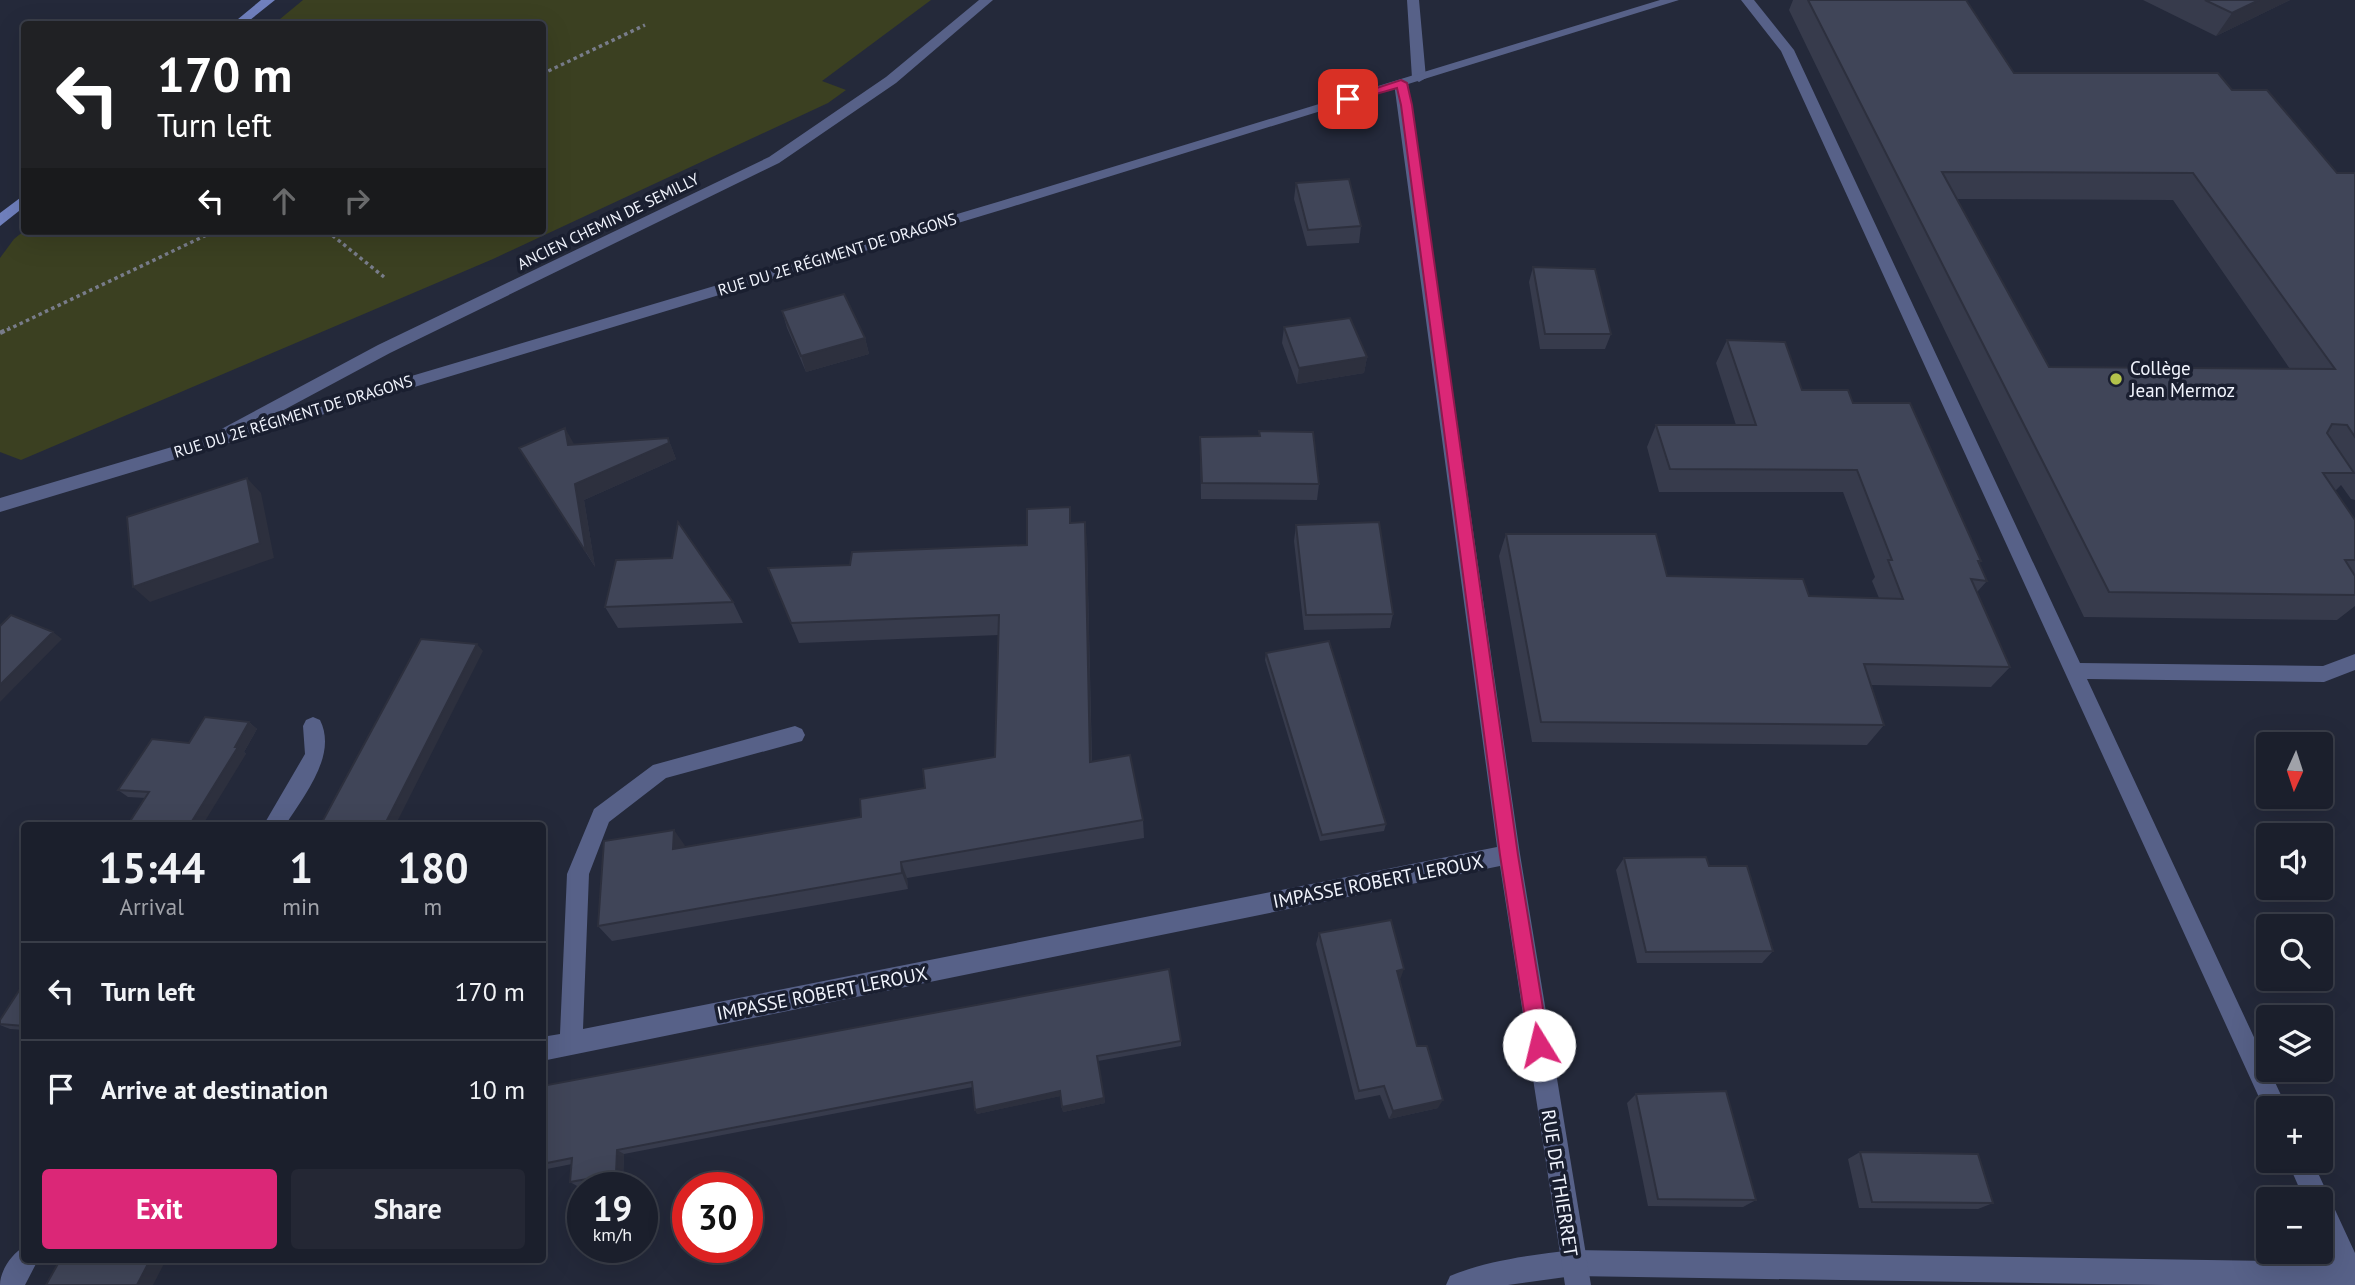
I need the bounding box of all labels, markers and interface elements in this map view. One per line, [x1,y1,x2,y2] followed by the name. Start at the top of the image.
[157,42,292,106] text: 170 m
[42,49,133,140] icon: left
[1318,69,1378,129] pin
[1329,80,1367,118] icon: arrive
[157,104,272,146] text: Turn left
[514,168,702,274] street label: ANCIEN CHEMIN DE SEMILLY
[192,182,230,220] icon: left
[265,182,303,220] icon: ahead
[338,182,376,220] icon: right
[715,208,959,300] street label: RUE DU 2E RÉGIMENT DE DRAGONS
[2129,356,2235,402] place label: Collège Jean Mermoz
[171,370,415,462] street label: RUE DU 2E RÉGIMENT DE DRAGONS
[2108,371,2124,387] marker: Collège Jean Mermoz
[2256,732,2333,808] north arrow
[2256,732,2333,1264] map controls
[2256,823,2333,900] button: sound
[98,840,205,895] text: 15:44
[289,840,313,895] text: 1
[397,840,469,895] text: 180
[1271,849,1486,913] street label: IMPASSE ROBERT LEROUX
[119,892,184,921] text: Arrival
[282,892,320,921] text: min
[424,892,442,921] text: m
[2256,914,2333,991] button: search
[715,961,930,1025] street label: IMPASSE ROBERT LEROUX
[42,972,80,1010] icon: left
[101,975,195,1008] text: Turn left
[454,975,525,1008] text: 170 m
[2256,1005,2333,1082] button: layers
[1502,1008,1576,1082] position arrow
[42,1070,80,1108] icon: arrive
[101,1073,328,1106] text: Arrive at destination
[469,1073,525,1106] text: 10 m
[2256,1096,2333,1173] button: +
[1537,1108,1584,1259] street label: RUE DE THIERRET
[42,1169,277,1249] button: Exit
[291,1169,525,1249] button: Share
[672,1172,763,1263] speed limit sign: 30
[593,1185,632,1231] text: 19
[2256,1187,2333,1264] button: −
[593,1223,632,1246] text: km/h

